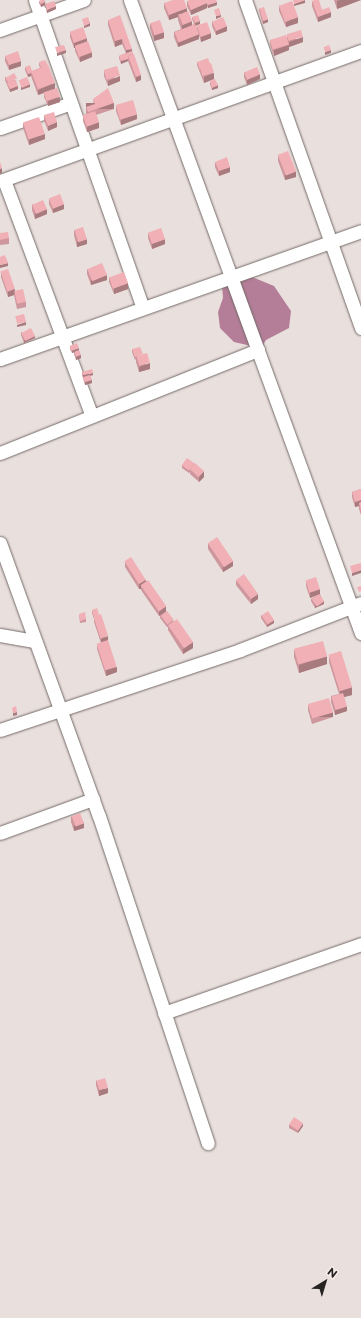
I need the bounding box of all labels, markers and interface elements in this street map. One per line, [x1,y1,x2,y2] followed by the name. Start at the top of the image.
[305,1262,345,1302] north arrow
[325,1264,340,1281] text: N

